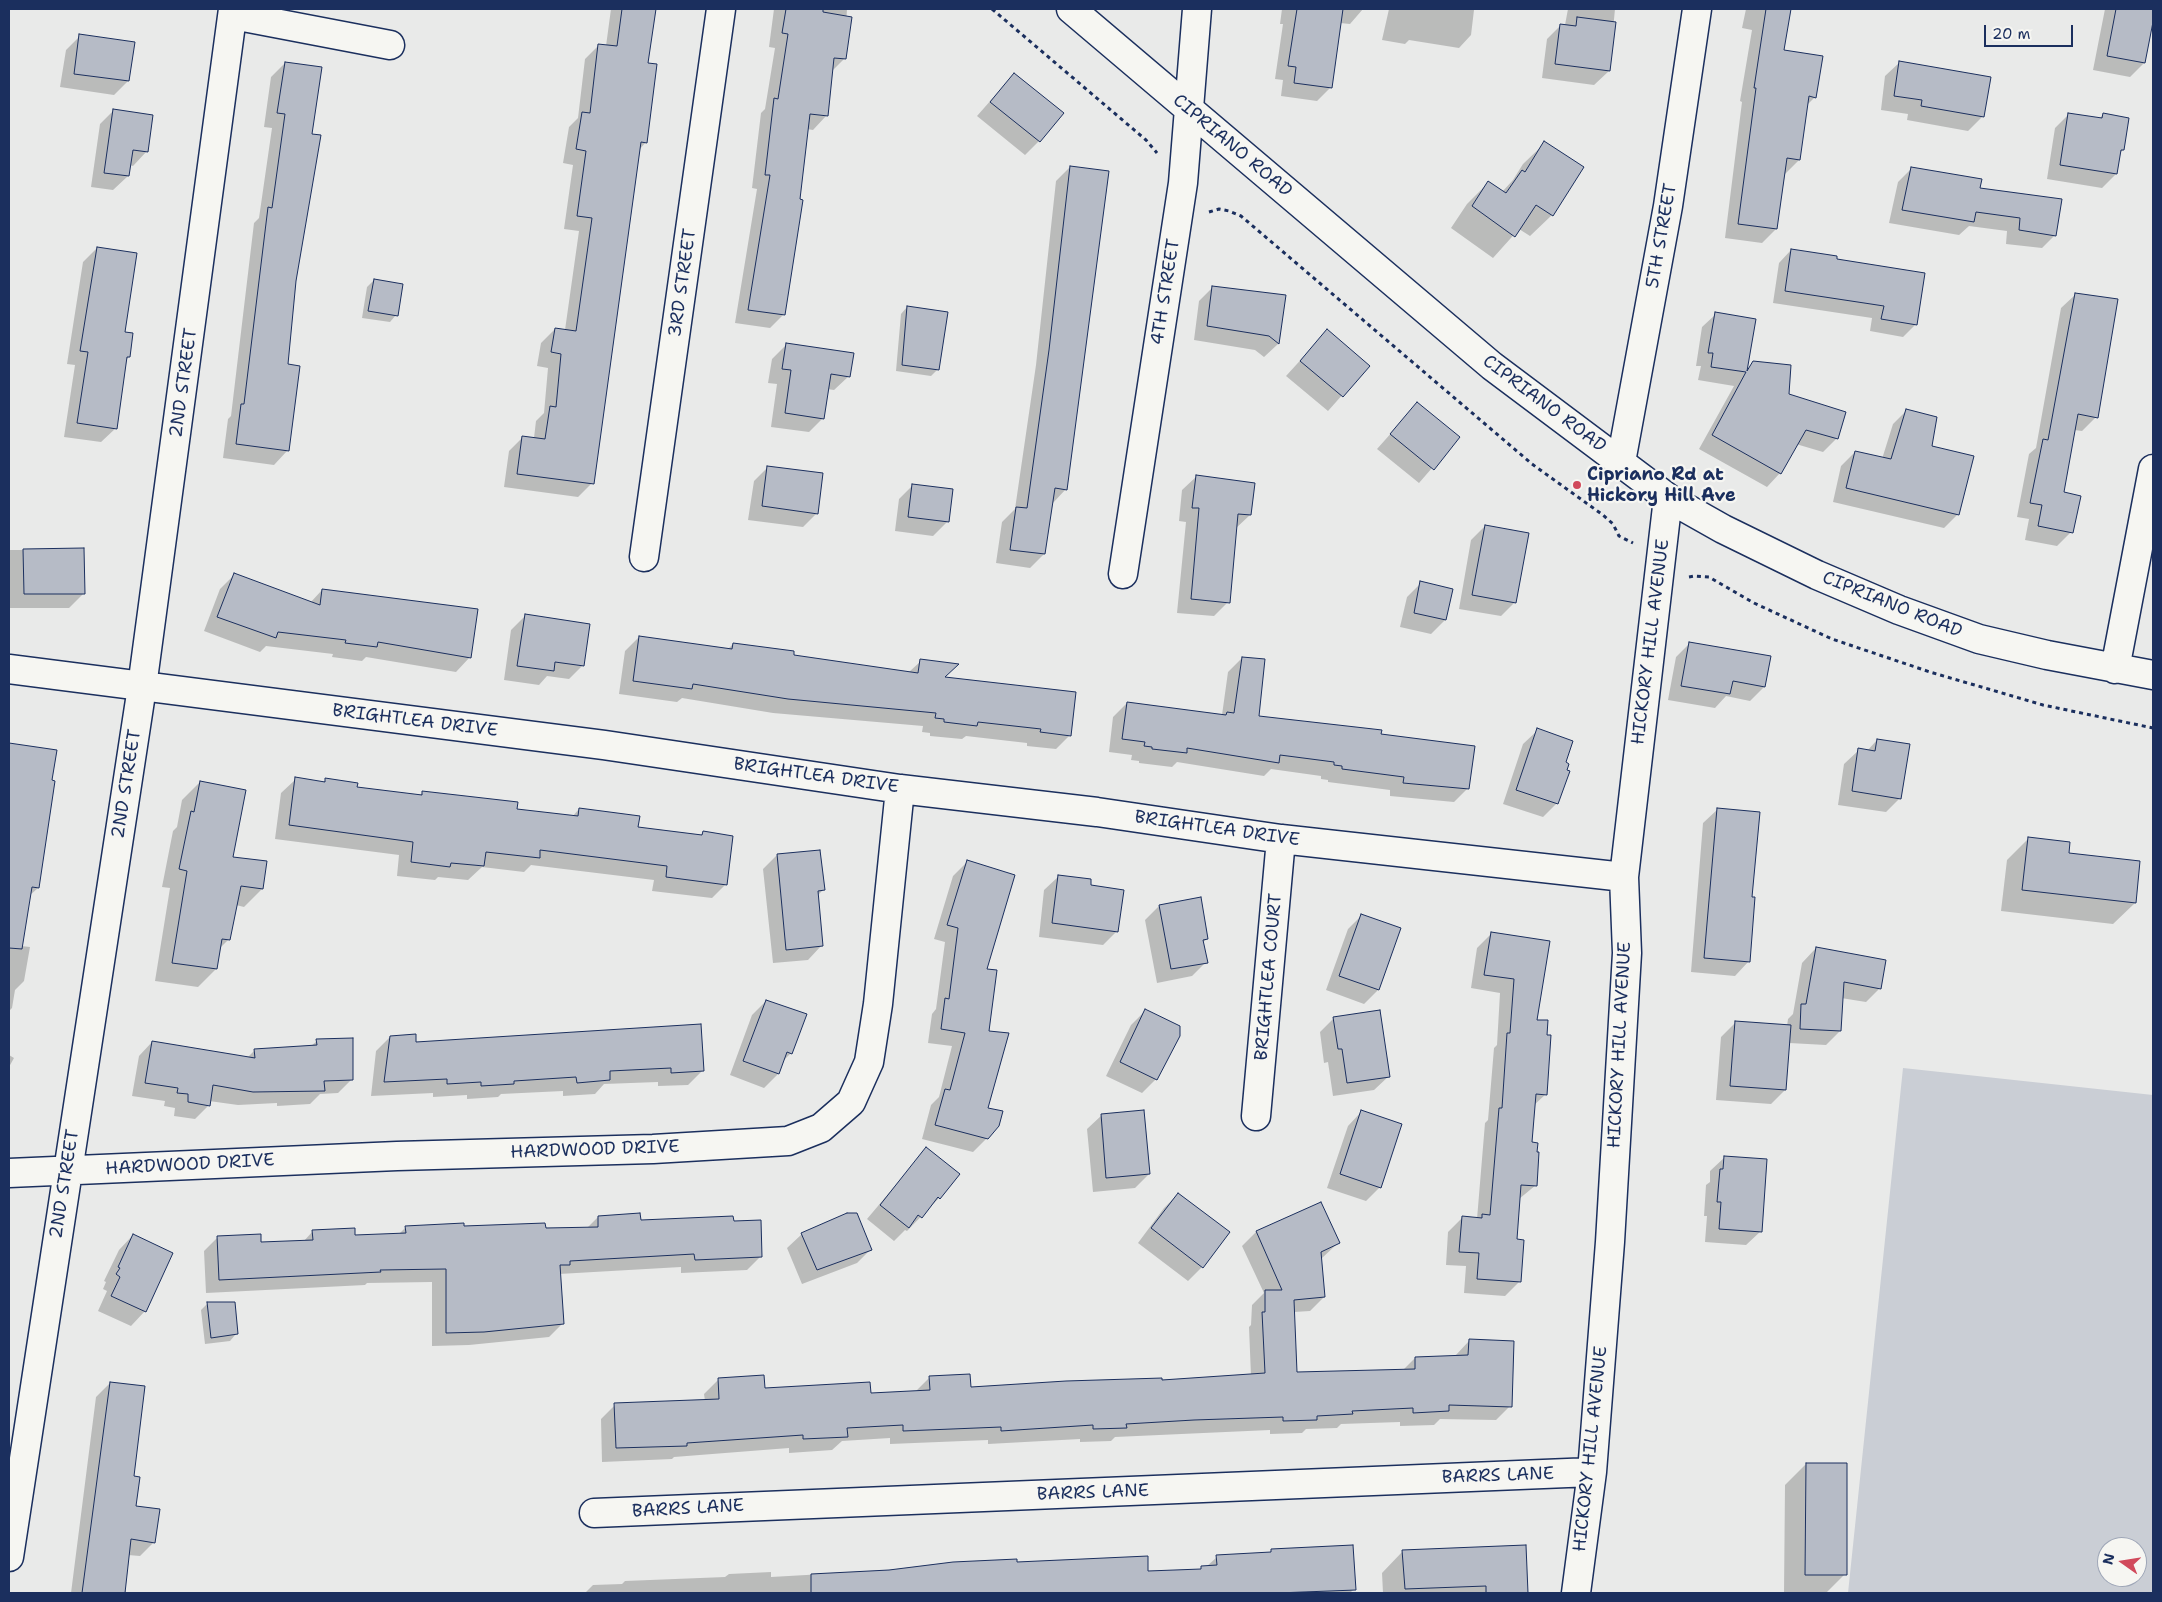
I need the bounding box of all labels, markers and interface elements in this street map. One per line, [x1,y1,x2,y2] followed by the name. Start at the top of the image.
[1987,15,2076,47] scale bar
[1992,24,2031,44] text: 20 m
[1168,90,1296,202] street label: CIPRIANO ROAD
[1642,182,1682,290] street label: 5TH STREET
[665,227,701,339] street label: 3RD STREET
[1147,237,1185,347] street label: 4TH STREET
[166,327,202,439] street label: 2ND STREET
[1478,351,1610,457] street label: CIPRIANO ROAD
[1587,464,1736,506] place label: Cipriano Rd at Hickory Hill Ave
[1571,479,1583,491] marker: Cipriano Rd at Hickory Hill Ave
[1628,538,1674,746] street label: HICKORY HILL AVENUE
[1819,567,1965,643] street label: CIPRIANO ROAD
[331,700,499,742] street label: BRIGHTLEA DRIVE
[108,728,146,840] street label: 2ND STREET
[732,754,900,798] street label: BRIGHTLEA DRIVE
[1133,807,1301,851] street label: BRIGHTLEA DRIVE
[1251,893,1287,1061] street label: BRIGHTLEA COURT
[1604,941,1636,1149] street label: HICKORY HILL AVENUE
[46,1128,84,1240] street label: 2ND STREET
[510,1136,680,1164] street label: HARDWOOD DRIVE
[105,1150,275,1180] street label: HARDWOOD DRIVE
[1569,1345,1613,1553] street label: HICKORY HILL AVENUE
[1441,1463,1555,1489] street label: BARRS LANE
[1036,1480,1150,1506] street label: BARRS LANE
[631,1495,745,1523] street label: BARRS LANE
[2097,1537,2147,1587] north arrow
[2098,1551,2118,1566] text: N

